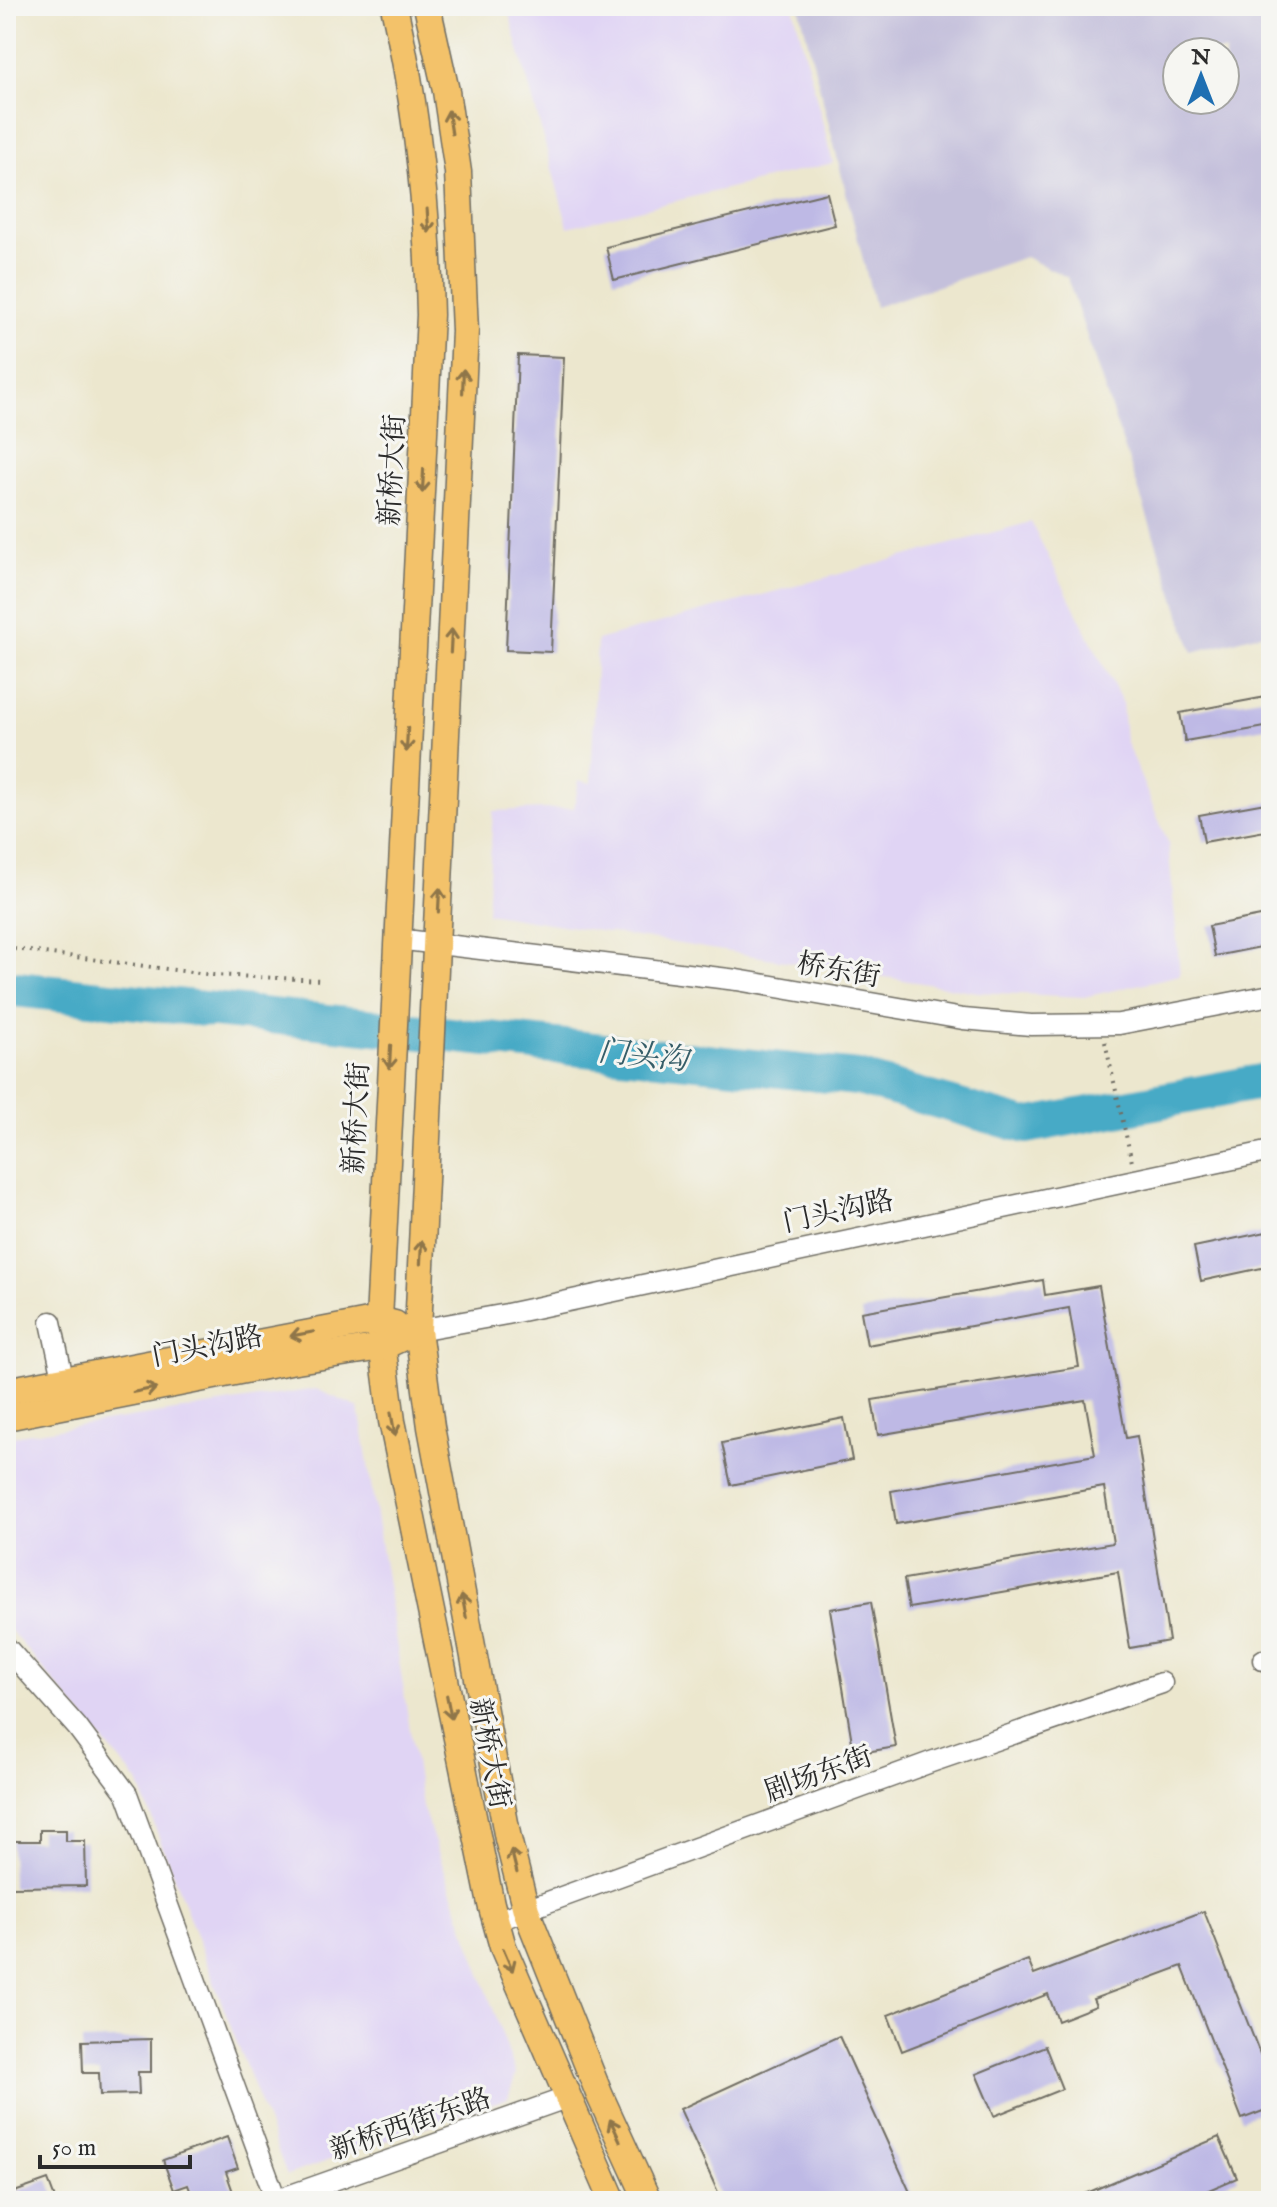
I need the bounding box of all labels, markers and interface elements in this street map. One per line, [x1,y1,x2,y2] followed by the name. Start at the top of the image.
[1161,36,1241,116] north arrow
[1190,44,1211,72] text: N
[442,110,457,135] one-way arrow
[421,207,436,234] one-way arrow
[456,368,471,395] one-way arrow
[373,413,414,527] street label: 新桥大街
[415,467,430,494] one-way arrow
[444,628,459,655] one-way arrow
[400,726,415,753] one-way arrow
[431,887,446,914] one-way arrow
[794,947,883,996] street label: 桥东街
[596,1033,694,1081] water label: 门头沟
[383,1043,398,1070] one-way arrow
[337,1061,378,1175] street label: 新桥大街
[780,1184,897,1241] street label: 门头沟路
[414,1239,429,1266] one-way arrow
[149,1320,266,1375] street label: 门头沟路
[290,1328,315,1343] one-way arrow
[131,1381,157,1396] one-way arrow
[387,1411,402,1437] one-way arrow
[456,1594,471,1619] one-way arrow
[442,1694,457,1719] one-way arrow
[461,1695,516,1812] street label: 新桥大街
[760,1740,877,1811] street label: 剧场东街
[505,1849,520,1875] one-way arrow
[502,1947,516,1972] one-way arrow
[326,2081,496,2169] street label: 新桥西街东路
[607,2118,622,2142] one-way arrow
[40,2119,190,2169] scale bar
[52,2133,96,2164] text: 50 m

